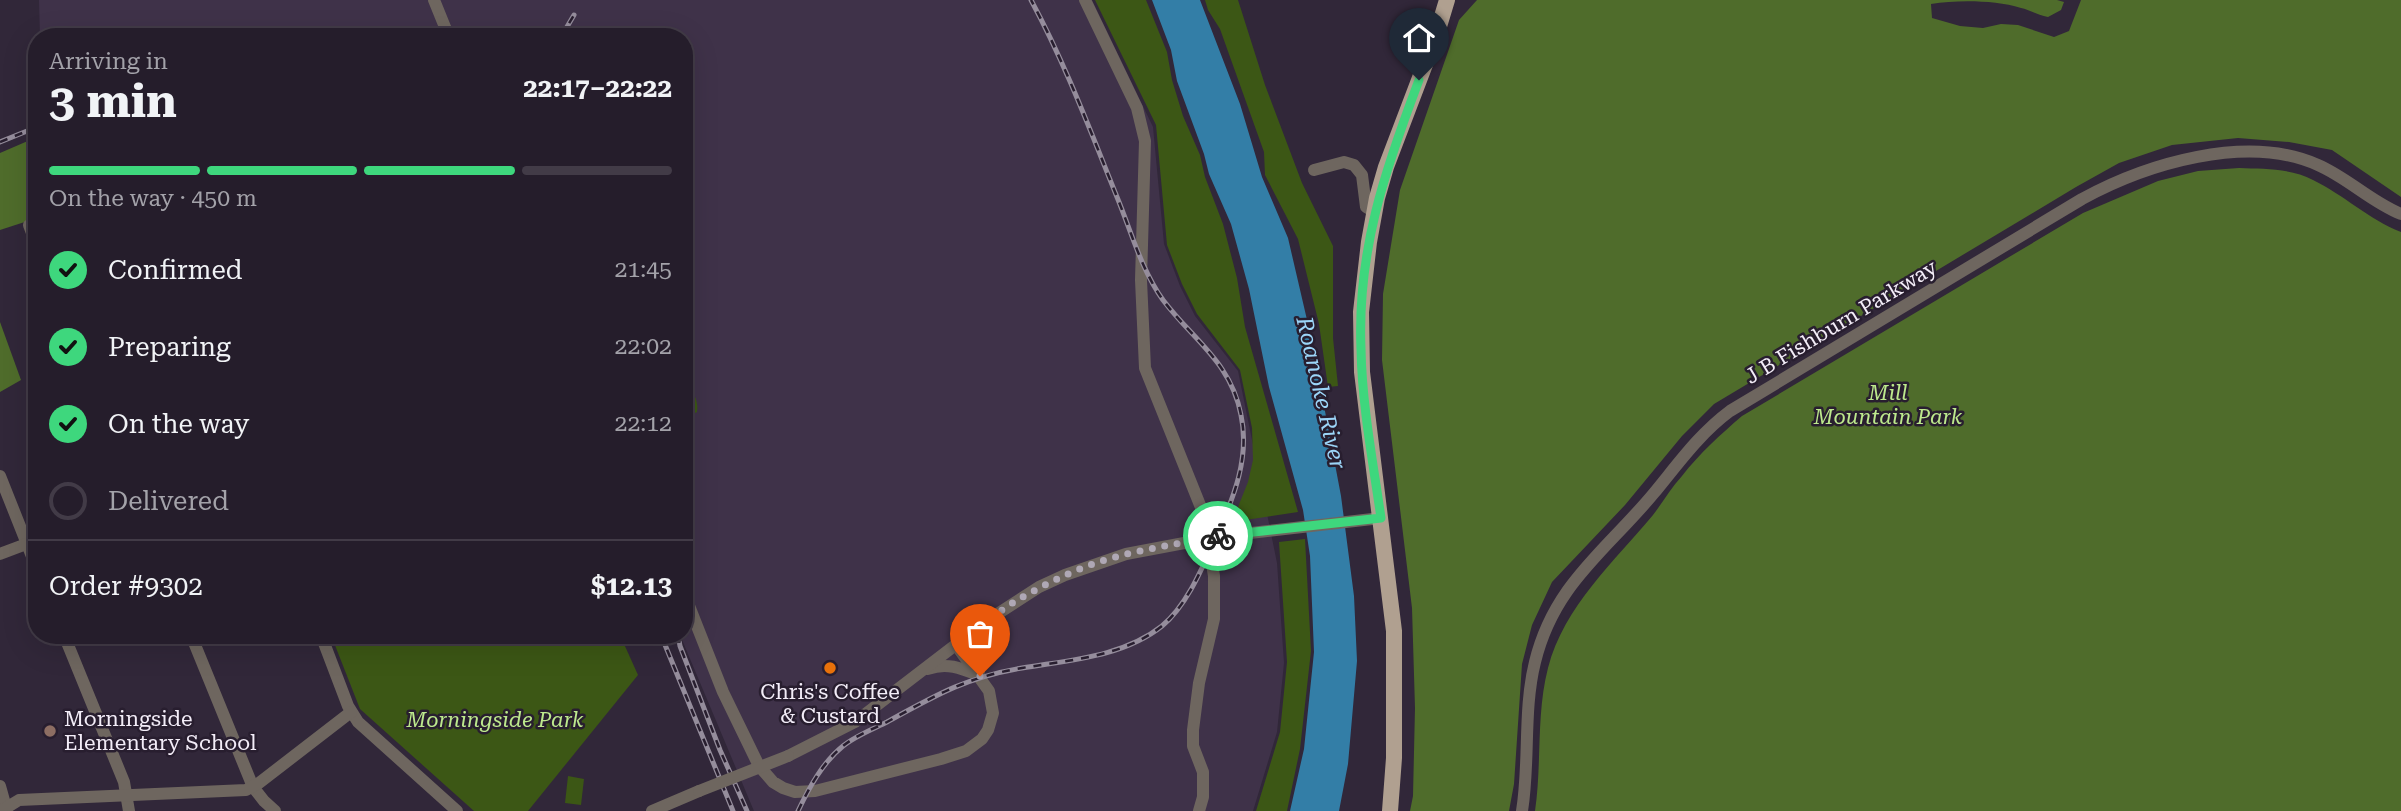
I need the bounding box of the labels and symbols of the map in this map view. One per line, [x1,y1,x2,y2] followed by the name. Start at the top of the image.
[1389,8,1449,80] pin
[1741,255,1942,389] street label: J B Fishburn Parkway
[1290,313,1352,472] water label: Roanoke River
[1813,381,1963,429] park label: Mill Mountain Park
[1183,501,1253,571] courier
[950,604,1010,676] pin
[822,660,838,676] marker: Chris's Coffee & Custard
[760,680,900,728] place label: Chris's Coffee & Custard
[64,707,257,755] place label: Morningside Elementary School
[406,708,584,732] park label: Morningside Park
[42,723,58,739] marker: Morningside Elementary School

